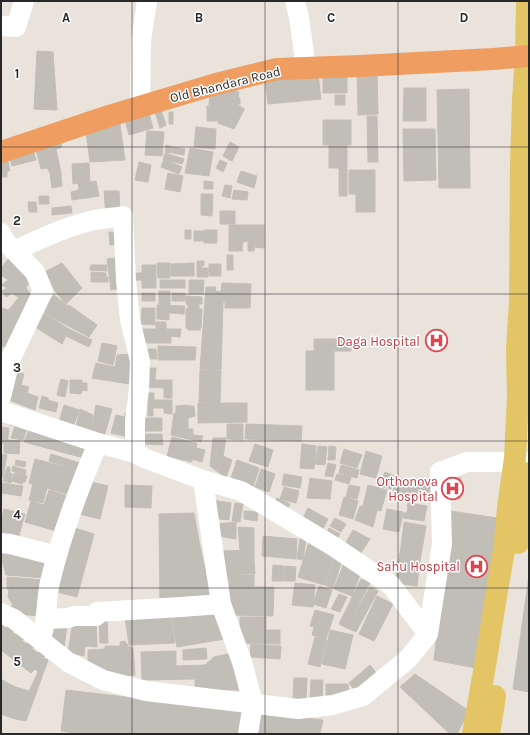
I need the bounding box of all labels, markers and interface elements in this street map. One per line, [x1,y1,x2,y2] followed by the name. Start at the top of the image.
[62,10,70,25] text: A
[195,10,203,25] text: B
[327,10,335,25] text: C
[460,10,469,25] text: D
[168,63,282,105] street label: Old Bhandara Road
[15,66,19,81] text: 1
[13,213,21,228] text: 2
[423,328,449,354] hospital icon: Daga Hospital
[337,334,420,349] place label: Daga Hospital
[13,360,21,375] text: 3
[376,474,438,504] place label: Orthonova Hospital
[440,475,466,501] hospital icon: Orthonova Hospital
[13,507,21,522] text: 4
[463,553,489,579] hospital icon: Sahu Hospital
[376,559,460,574] place label: Sahu Hospital
[13,654,21,669] text: 5

